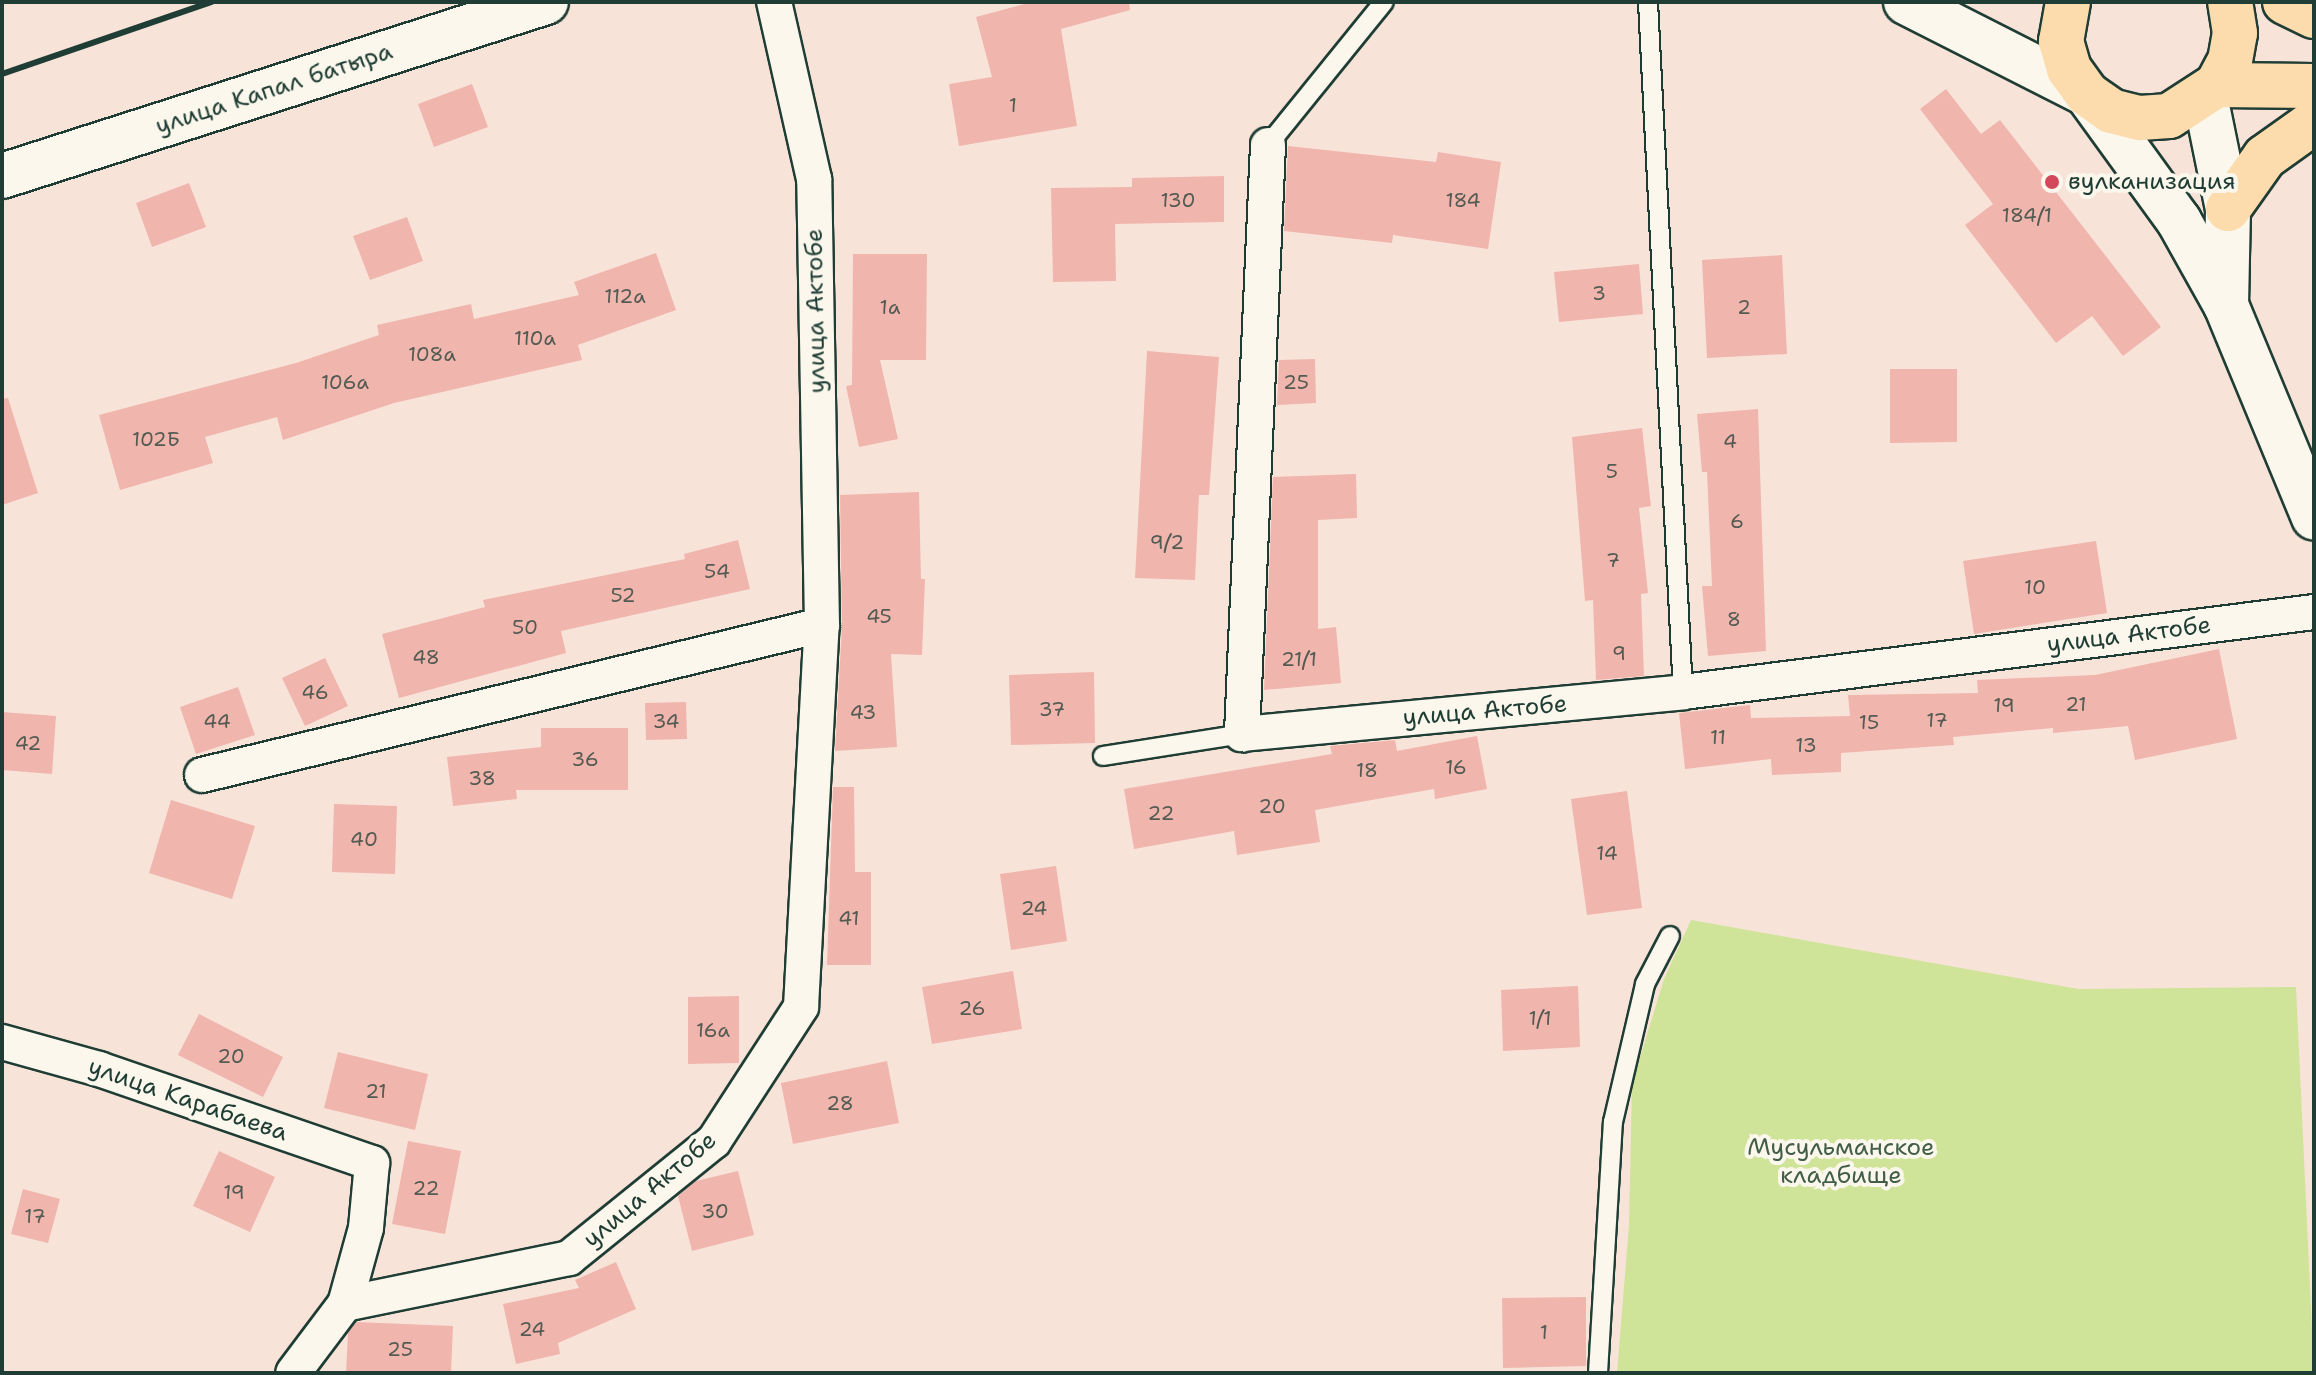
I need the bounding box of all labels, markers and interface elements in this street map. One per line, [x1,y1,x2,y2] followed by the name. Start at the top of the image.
[152,37,396,141] street label: улица Капал батыра
[1009,93,1017,117] house number: 1
[2068,168,2236,196] place label: вулканизация
[2043,173,2061,191] marker: вулканизация
[1160,188,1196,212] house number: 130
[1445,188,1481,212] house number: 184
[2002,203,2052,227] house number: 184/1
[800,228,832,394] street label: улица Актобе
[1592,281,1606,305] house number: 3
[604,284,646,308] house number: 112а
[880,295,900,319] house number: 1а
[1737,295,1751,319] house number: 2
[514,326,556,350] house number: 110а
[408,342,456,366] house number: 108а
[321,370,369,394] house number: 106а
[1283,370,1309,394] house number: 25
[132,427,180,451] house number: 102Б
[1723,429,1737,453] house number: 4
[1606,459,1618,483] house number: 5
[1730,509,1744,533] house number: 6
[1150,530,1184,554] house number: 9/2
[1606,548,1620,572] house number: 7
[704,559,730,583] house number: 54
[2024,575,2046,599] house number: 10
[610,583,636,607] house number: 52
[866,604,892,628] house number: 45
[1727,607,1741,631] house number: 8
[2045,611,2213,659] street label: улица Актобе
[512,615,538,639] house number: 50
[1612,641,1626,665] house number: 9
[412,645,440,669] house number: 48
[1281,647,1317,671] house number: 21/1
[301,680,329,704] house number: 46
[1402,689,1568,733] street label: улица Актобе
[2065,692,2087,716] house number: 21
[1993,693,2015,717] house number: 19
[1039,697,1065,721] house number: 37
[850,700,876,724] house number: 43
[1926,708,1948,732] house number: 17
[203,709,231,733] house number: 44
[652,709,680,733] house number: 34
[1859,710,1879,734] house number: 15
[1710,725,1726,749] house number: 11
[15,731,41,755] house number: 42
[1795,733,1817,757] house number: 13
[571,747,599,771] house number: 36
[1445,755,1467,779] house number: 16
[1356,758,1378,782] house number: 18
[468,766,496,790] house number: 38
[1258,794,1286,818] house number: 20
[1148,801,1174,825] house number: 22
[350,827,378,851] house number: 40
[1596,841,1618,865] house number: 14
[1021,896,1047,920] house number: 24
[838,906,860,930] house number: 41
[958,996,986,1020] house number: 26
[1528,1006,1552,1030] house number: 1/1
[696,1018,730,1042] house number: 16а
[217,1044,245,1068] house number: 20
[84,1052,292,1148] street label: улица Карабаева
[365,1079,387,1103] house number: 21
[826,1091,854,1115] house number: 28
[578,1126,722,1254] street label: улица Актобе
[1747,1134,1935,1190] park label: Мусульманское кладбище
[413,1176,439,1200] house number: 22
[223,1180,245,1204] house number: 19
[701,1199,729,1223] house number: 30
[24,1204,46,1228] house number: 17
[519,1317,545,1341] house number: 24
[1540,1320,1548,1344] house number: 1
[387,1337,413,1361] house number: 25

